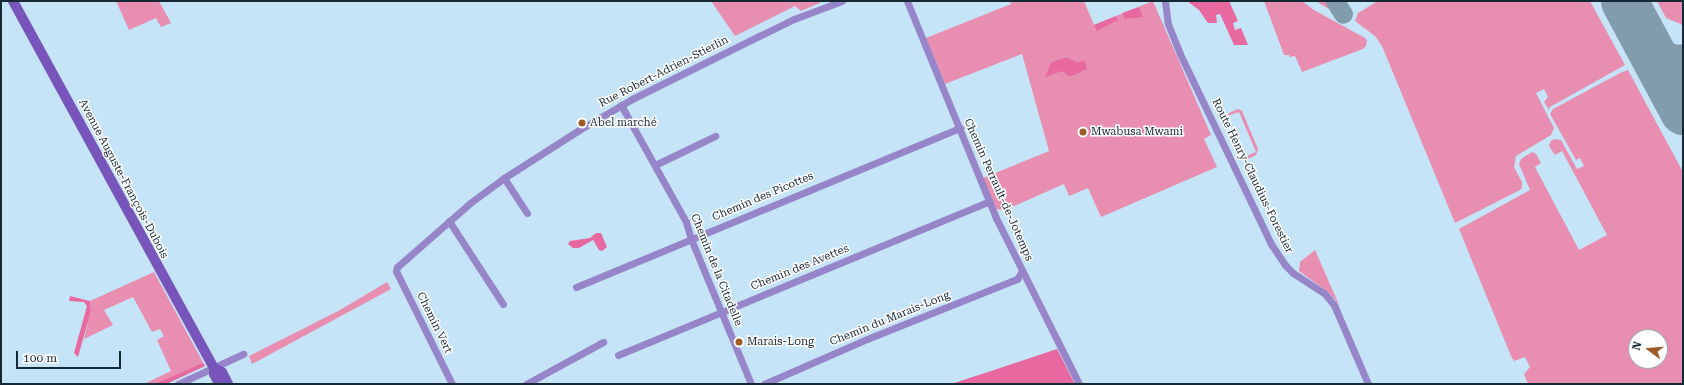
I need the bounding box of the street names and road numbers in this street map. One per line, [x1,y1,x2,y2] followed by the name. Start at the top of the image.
[597,34,731,110] street label: Rue Robert-Adrien-Stierlin
[75,97,171,261] street label: Avenue Auguste-François-Dubois
[1209,97,1295,255] street label: Route Henry-Claudius-Forestier
[961,117,1035,263] street label: Chemin Perrault-de-Jotemps
[710,170,816,224] street label: Chemin des Picottes
[687,212,745,328] street label: Chemin de la Citadelle
[749,242,851,294] street label: Chemin des Avettes
[828,289,952,349] street label: Chemin du Marais-Long
[414,290,454,356] street label: Chemin Vert

